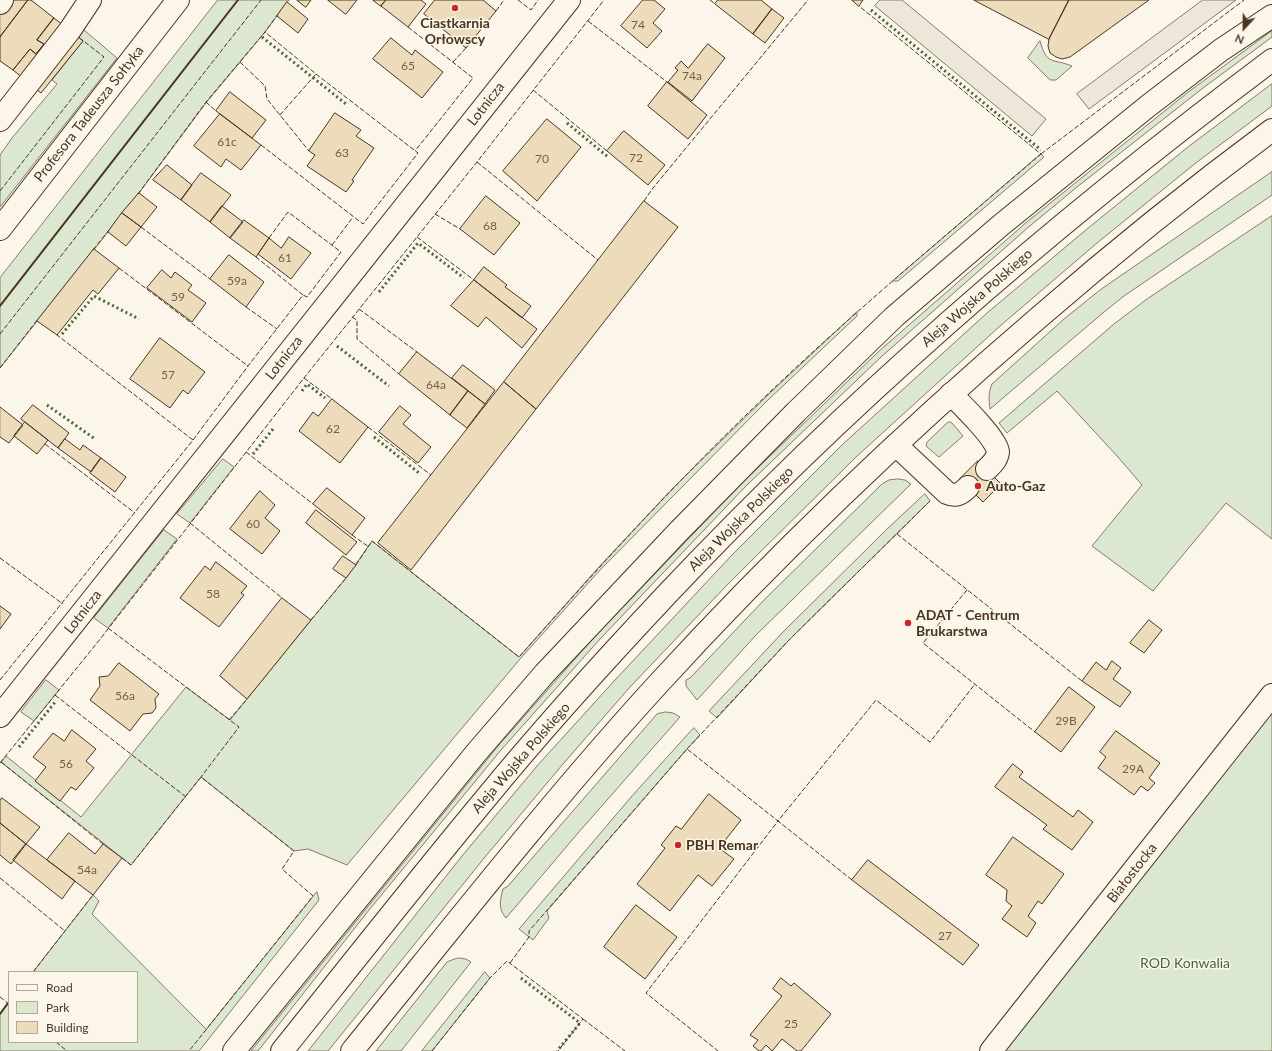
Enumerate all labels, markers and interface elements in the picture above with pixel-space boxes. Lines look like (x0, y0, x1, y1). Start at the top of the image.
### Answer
marker: Ciastkarnia Orłowscy (450, 3, 460, 13)
north arrow (1224, 8, 1264, 48)
place label: Ciastkarnia Orłowscy (420, 15, 490, 48)
house number: 74 (631, 18, 645, 32)
text: N (1233, 32, 1246, 47)
street label: Profesora Tadeusza Sołtyka (31, 43, 147, 185)
house number: 65 (401, 59, 415, 73)
house number: 74a (682, 69, 702, 83)
street label: Lotnicza (464, 79, 508, 129)
house number: 61c (217, 135, 237, 149)
house number: 63 (335, 146, 349, 160)
house number: 72 (629, 151, 643, 165)
house number: 70 (535, 152, 549, 166)
house number: 68 (483, 219, 497, 233)
street label: Aleja Wojska Polskiego (918, 245, 1036, 351)
house number: 61 (278, 251, 292, 265)
house number: 59a (227, 274, 247, 288)
house number: 59 (171, 290, 185, 304)
street label: Lotnicza (262, 333, 306, 383)
house number: 57 (161, 368, 175, 382)
house number: 64a (426, 378, 446, 392)
house number: 62 (326, 422, 340, 436)
street label: Aleja Wojska Polskiego (685, 463, 797, 575)
place label: Auto-Gaz (986, 478, 1046, 494)
marker: Auto-Gaz (973, 481, 983, 491)
house number: 60 (246, 517, 260, 531)
street label: Lotnicza (61, 587, 105, 637)
house number: 58 (206, 587, 220, 601)
place label: ADAT - Centrum Brukarstwa (916, 607, 1020, 640)
marker: ADAT - Centrum Brukarstwa (903, 618, 913, 628)
house number: 56a (115, 689, 135, 703)
street label: Aleja Wojska Polskiego (468, 699, 574, 817)
house number: 29B (1055, 714, 1077, 728)
house number: 56 (59, 757, 73, 771)
house number: 29A (1122, 762, 1144, 776)
place label: PBH Remar (686, 837, 758, 853)
marker: PBH Remar (673, 840, 683, 850)
street label: Białostocka (1103, 840, 1161, 906)
house number: 54a (77, 863, 97, 877)
house number: 27 (938, 929, 952, 943)
park label: ROD Konwalia (1140, 955, 1230, 971)
legend (8, 971, 138, 1043)
text: Road (46, 980, 73, 995)
text: Park (46, 1000, 69, 1015)
house number: 25 (784, 1017, 798, 1031)
text: Building (46, 1020, 89, 1035)

